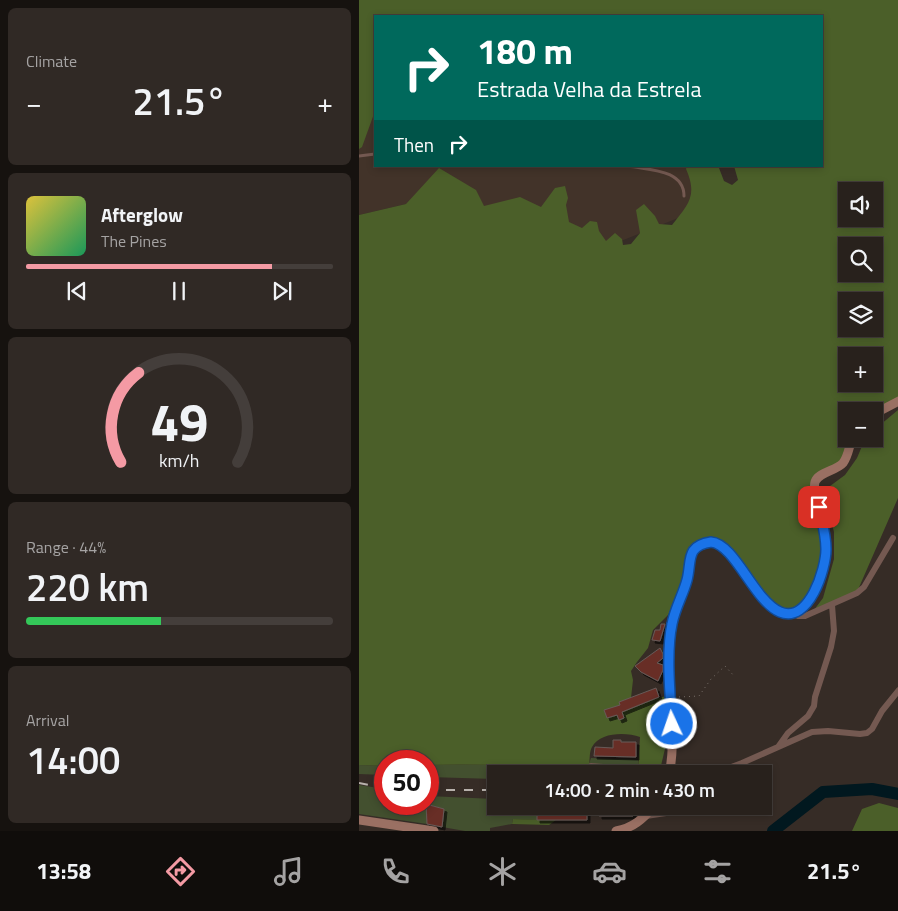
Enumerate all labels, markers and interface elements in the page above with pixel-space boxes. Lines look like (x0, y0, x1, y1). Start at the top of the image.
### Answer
text: 180 m (477, 24, 573, 78)
icon: right (394, 35, 459, 100)
text: Climate (26, 49, 77, 73)
text: 21.5° (132, 72, 227, 130)
text: Estrada Velha da Estrela (477, 72, 701, 106)
text: − (26, 81, 42, 124)
text: + (317, 81, 333, 124)
text: Then (394, 130, 434, 159)
icon: right (444, 130, 472, 158)
map controls (838, 182, 883, 447)
button: sound (838, 182, 883, 227)
text: Afterglow (101, 200, 183, 229)
text: The Pines (101, 229, 167, 253)
button: search (838, 237, 883, 282)
icon: previous (63, 277, 91, 305)
icon: pause (165, 277, 193, 305)
icon: next (268, 277, 296, 305)
button: layers (838, 292, 883, 337)
button: + (838, 347, 883, 392)
text: 49 (150, 382, 209, 461)
button: − (838, 402, 883, 447)
text: km/h (159, 447, 200, 474)
pin (798, 486, 840, 528)
icon: arrive (805, 493, 833, 521)
text: Range · 44% (26, 535, 106, 559)
text: 220 km (26, 558, 149, 616)
position arrow (645, 697, 697, 749)
text: Arrival (26, 708, 69, 732)
text: 14:00 (26, 731, 120, 789)
speed limit sign: 50 (374, 750, 439, 815)
text: 14:00 · 2 min · 430 m (544, 775, 715, 804)
text: 13:58 (36, 854, 91, 888)
icon: directions (163, 854, 198, 889)
icon: music (271, 854, 306, 889)
icon: phone (378, 854, 413, 889)
icon: climate (485, 854, 520, 889)
icon: car (592, 854, 627, 889)
icon: filters (700, 854, 735, 889)
text: 21.5° (807, 854, 862, 888)

